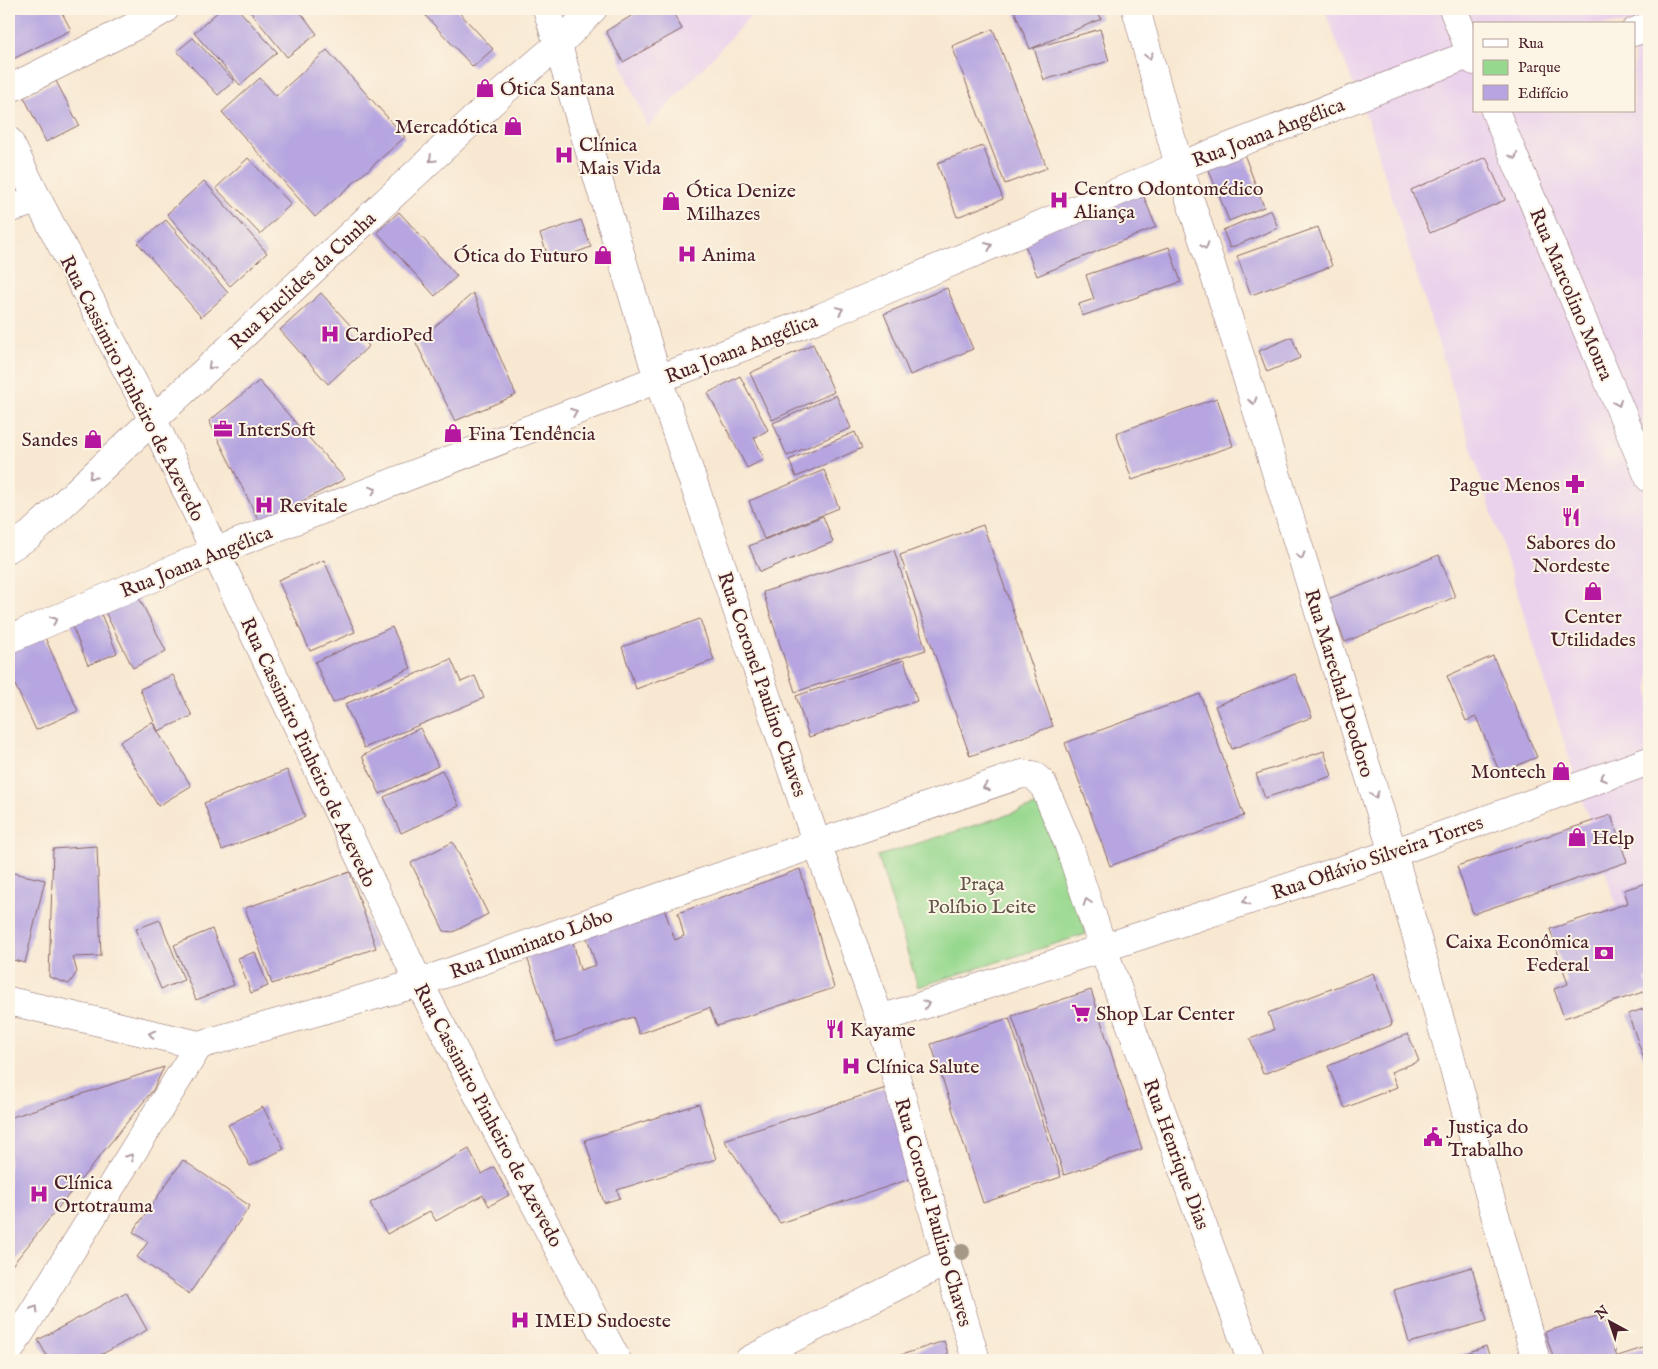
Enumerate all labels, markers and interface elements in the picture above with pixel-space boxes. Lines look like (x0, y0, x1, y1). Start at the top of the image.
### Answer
legend (1473, 22, 1636, 112)
text: Rua (1518, 34, 1544, 53)
one-way arrow (1143, 51, 1154, 60)
text: Parque (1518, 58, 1561, 77)
shop icon: Ótica Santana (474, 77, 496, 99)
place label: Ótica Santana (500, 77, 615, 102)
text: Edifício (1518, 84, 1568, 103)
street label: Rua Joana Angélica (1189, 93, 1349, 174)
place label: Mercadótica (395, 115, 498, 140)
shop icon: Mercadótica (502, 115, 524, 137)
place label: Clínica Mais Vida (579, 133, 661, 181)
hospital icon: Clínica Mais Vida (553, 144, 575, 166)
one-way arrow (1508, 151, 1518, 160)
one-way arrow (429, 153, 438, 162)
place label: Centro Odontomédico Aliança (1073, 177, 1264, 225)
place label: Ótica Denize Milhazes (686, 179, 796, 227)
hospital icon: Centro Odontomédico Aliança (1048, 189, 1070, 211)
shop icon: Ótica Denize Milhazes (660, 190, 682, 212)
street label: Rua Marcolino Moura (1523, 205, 1618, 385)
street label: Rua Euclides da Cunha (224, 206, 382, 356)
one-way arrow (1199, 241, 1209, 249)
one-way arrow (984, 242, 993, 253)
hospital icon: Anima (676, 243, 698, 265)
place label: Anima (701, 243, 756, 268)
place label: Ótica do Futuro (454, 244, 588, 269)
shop icon: Ótica do Futuro (592, 244, 614, 266)
street label: Rua Cassimiro Pinheiro de Azevedo (54, 252, 210, 526)
one-way arrow (835, 305, 844, 316)
street label: Rua Joana Angélica (662, 309, 822, 390)
hospital icon: CardioPed (319, 323, 341, 345)
place label: CardioPed (345, 323, 433, 348)
one-way arrow (208, 360, 217, 369)
one-way arrow (1248, 396, 1258, 404)
one-way arrow (1611, 398, 1622, 407)
one-way arrow (569, 408, 577, 418)
office icon: InterSoft (212, 418, 234, 440)
place label: InterSoft (238, 418, 316, 443)
shop icon: Fina Tendência (442, 422, 464, 444)
place label: Fina Tendência (468, 422, 596, 447)
place label: Sandes (22, 428, 78, 453)
shop icon: Sandes (82, 428, 104, 450)
one-way arrow (89, 471, 98, 480)
place label: Pague Menos (1449, 473, 1560, 498)
pharmacy icon: Pague Menos (1564, 473, 1586, 495)
one-way arrow (368, 486, 377, 496)
hospital icon: Revitale (253, 494, 275, 516)
place label: Revitale (279, 494, 348, 519)
restaurant icon: Sabores do Nordeste (1560, 506, 1582, 528)
street label: Rua Joana Angélica (117, 520, 276, 604)
place label: Sabores do Nordeste (1526, 531, 1616, 579)
one-way arrow (1296, 551, 1306, 560)
street label: Rua Coronel Paulino Chaves (711, 569, 812, 800)
shop icon: Center Utilidades (1582, 580, 1604, 602)
street label: Rua Marechal Deodoro (1298, 586, 1379, 781)
place label: Center Utilidades (1550, 605, 1636, 653)
street label: Rua Cassimiro Pinheiro de Azevedo (234, 614, 381, 892)
one-way arrow (49, 615, 58, 626)
place label: Montech (1471, 760, 1546, 785)
shop icon: Montech (1550, 760, 1572, 782)
one-way arrow (1600, 772, 1608, 782)
one-way arrow (982, 781, 991, 791)
one-way arrow (1369, 790, 1379, 799)
street label: Rua Oflávio Silveira Torres (1268, 810, 1487, 906)
shop icon: Help (1566, 826, 1588, 848)
place label: Help (1592, 826, 1635, 851)
park label: Praça Políbio Leite (928, 872, 1036, 920)
one-way arrow (1243, 895, 1251, 905)
one-way arrow (1083, 898, 1093, 907)
street label: Rua Iluminato Lôbo (447, 903, 617, 985)
place label: Caixa Econômica Federal (1445, 930, 1590, 978)
bank icon: Caixa Econômica Federal (1593, 942, 1615, 964)
street label: Rua Cassimiro Pinheiro de Azevedo (407, 980, 568, 1252)
one-way arrow (921, 1000, 930, 1010)
supermarket icon: Shop Lar Center (1070, 1002, 1092, 1024)
place label: Shop Lar Center (1096, 1002, 1235, 1027)
restaurant icon: Kayame (824, 1018, 846, 1040)
place label: Kayame (850, 1018, 916, 1043)
one-way arrow (147, 1029, 156, 1040)
hospital icon: Clínica Salute (840, 1055, 862, 1077)
place label: Clínica Salute (866, 1055, 979, 1080)
street label: Rua Henrique Dias (1137, 1076, 1214, 1233)
street label: Rua Coronel Paulino Chaves (888, 1095, 977, 1330)
place label: Justiça do Trabalho (1446, 1115, 1528, 1163)
public building icon: Justiça do Trabalho (1422, 1126, 1444, 1148)
one-way arrow (124, 1153, 133, 1162)
place label: Clínica Ortotrauma (54, 1171, 153, 1219)
hospital icon: Clínica Ortotrauma (28, 1183, 50, 1205)
north arrow (1586, 1296, 1636, 1346)
text: N (1591, 1302, 1613, 1324)
one-way arrow (28, 1306, 38, 1315)
hospital icon: IMED Sudoeste (509, 1309, 531, 1331)
place label: IMED Sudoeste (535, 1309, 671, 1334)

